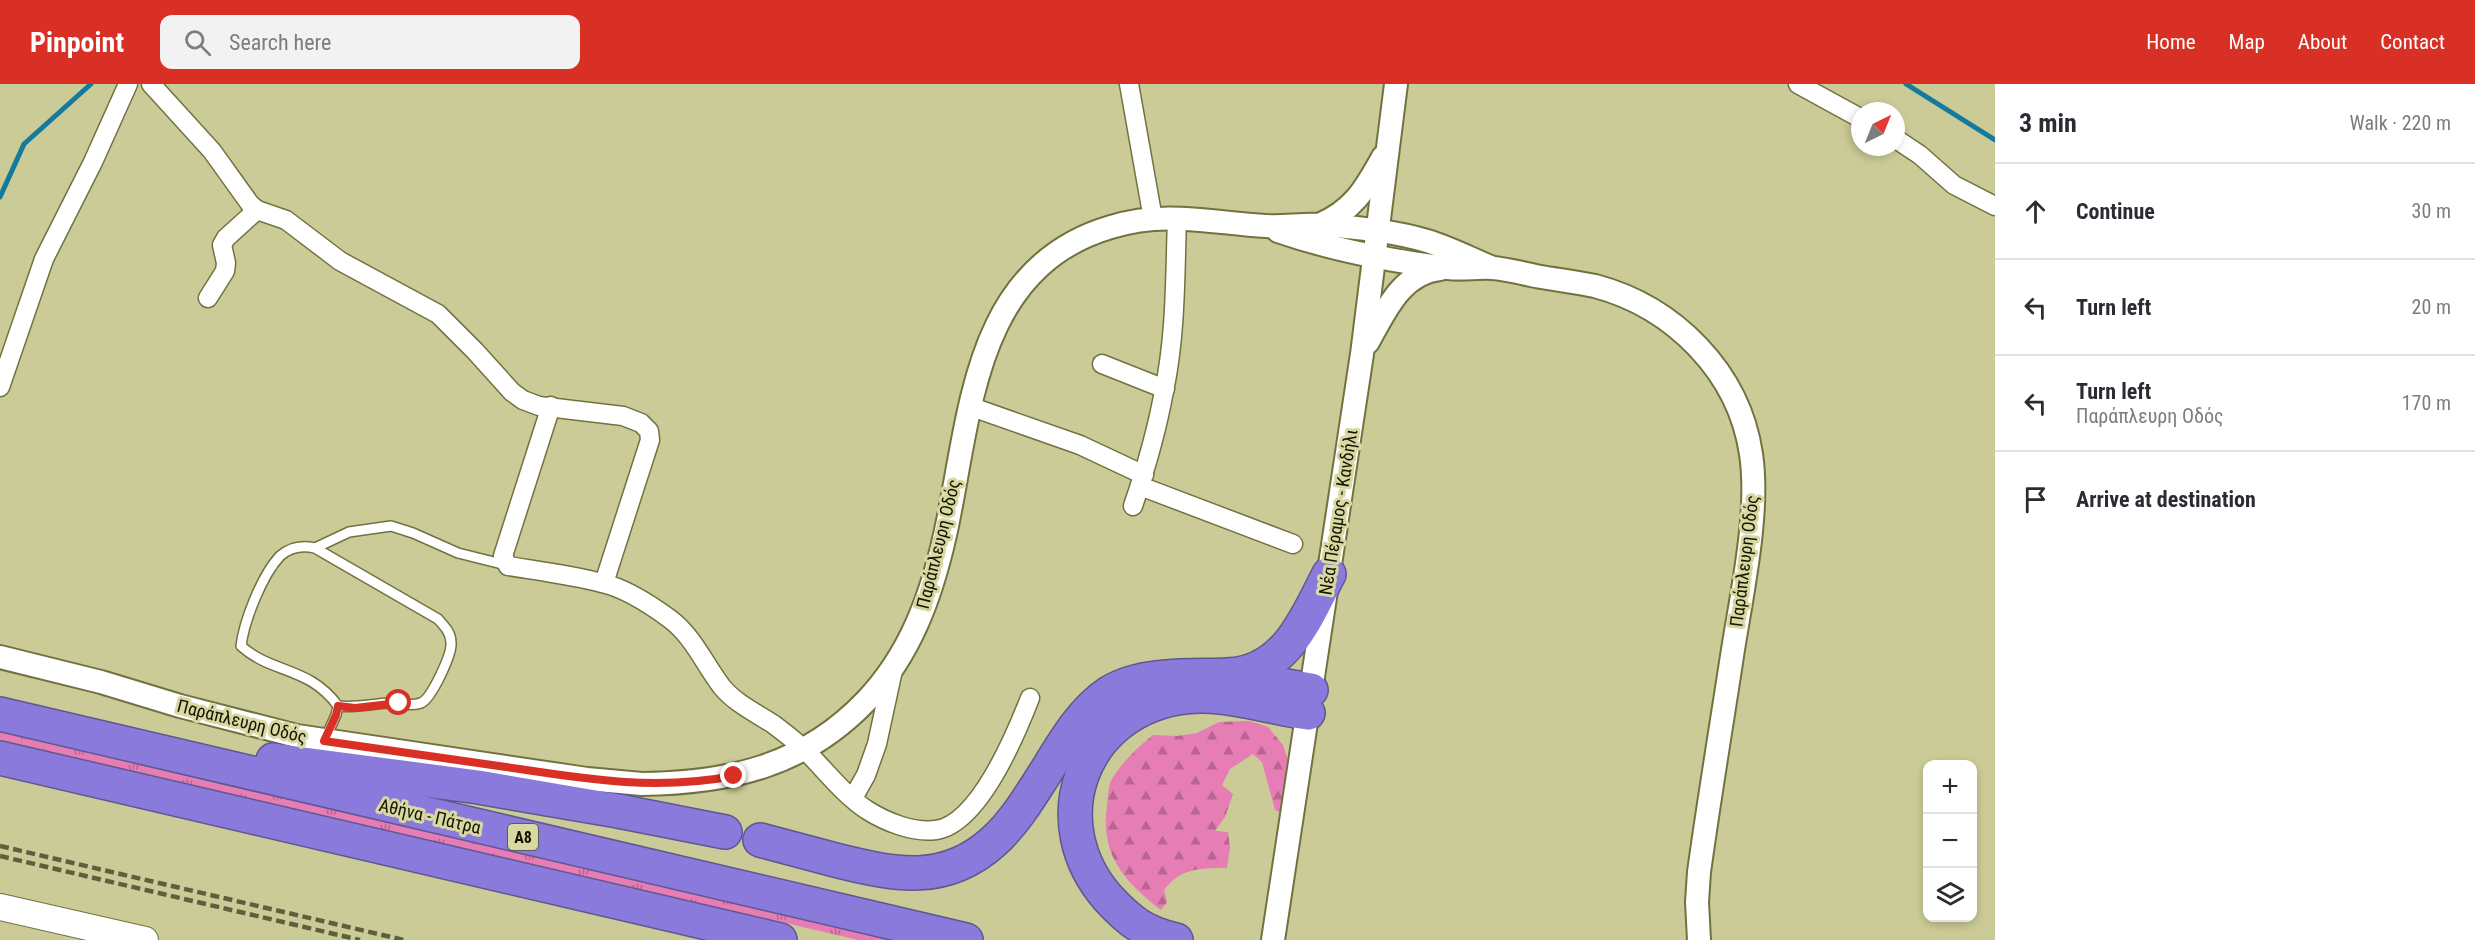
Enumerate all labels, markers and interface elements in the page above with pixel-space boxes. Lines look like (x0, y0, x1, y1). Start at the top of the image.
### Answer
search box (160, 15, 580, 69)
text: Pinpoint (30, 26, 124, 59)
icon: search (181, 26, 214, 59)
text: Search here (229, 30, 331, 55)
text: Home (2146, 30, 2196, 54)
text: Map (2229, 30, 2265, 54)
text: About (2298, 30, 2347, 54)
text: Contact (2380, 30, 2445, 54)
north arrow (1851, 102, 1905, 156)
text: 3 min (2019, 108, 2077, 138)
text: Walk · 220 m (2350, 111, 2451, 135)
icon: ahead (2019, 195, 2052, 228)
text: Continue (2076, 199, 2155, 224)
text: 30 m (2412, 199, 2451, 223)
icon: left (2019, 291, 2052, 324)
text: Turn left (2076, 295, 2151, 320)
text: 20 m (2412, 295, 2451, 319)
text: Turn left (2076, 379, 2151, 404)
icon: left (2019, 387, 2052, 420)
text: 170 m (2402, 391, 2451, 415)
text: Παράπλευρη Οδός (2076, 404, 2223, 428)
street label: Νέα Πέραμος - Κανδήλι (1315, 428, 1361, 596)
street label: Παράπλευρη Οδός (912, 477, 964, 611)
icon: arrive (2019, 483, 2052, 516)
text: Arrive at destination (2076, 487, 2256, 512)
street label: Παράπλευρη Οδός (1725, 494, 1763, 628)
route start (385, 689, 411, 715)
street label: Παράπλευρη Οδός (175, 695, 309, 747)
map controls (1923, 760, 1977, 922)
button: + (1923, 760, 1977, 814)
route end (720, 762, 746, 788)
street label: Αθήνα - Πάτρα (377, 794, 483, 838)
button: − (1923, 814, 1977, 868)
road number: Α8 (508, 824, 538, 850)
button: layers (1923, 868, 1977, 922)

